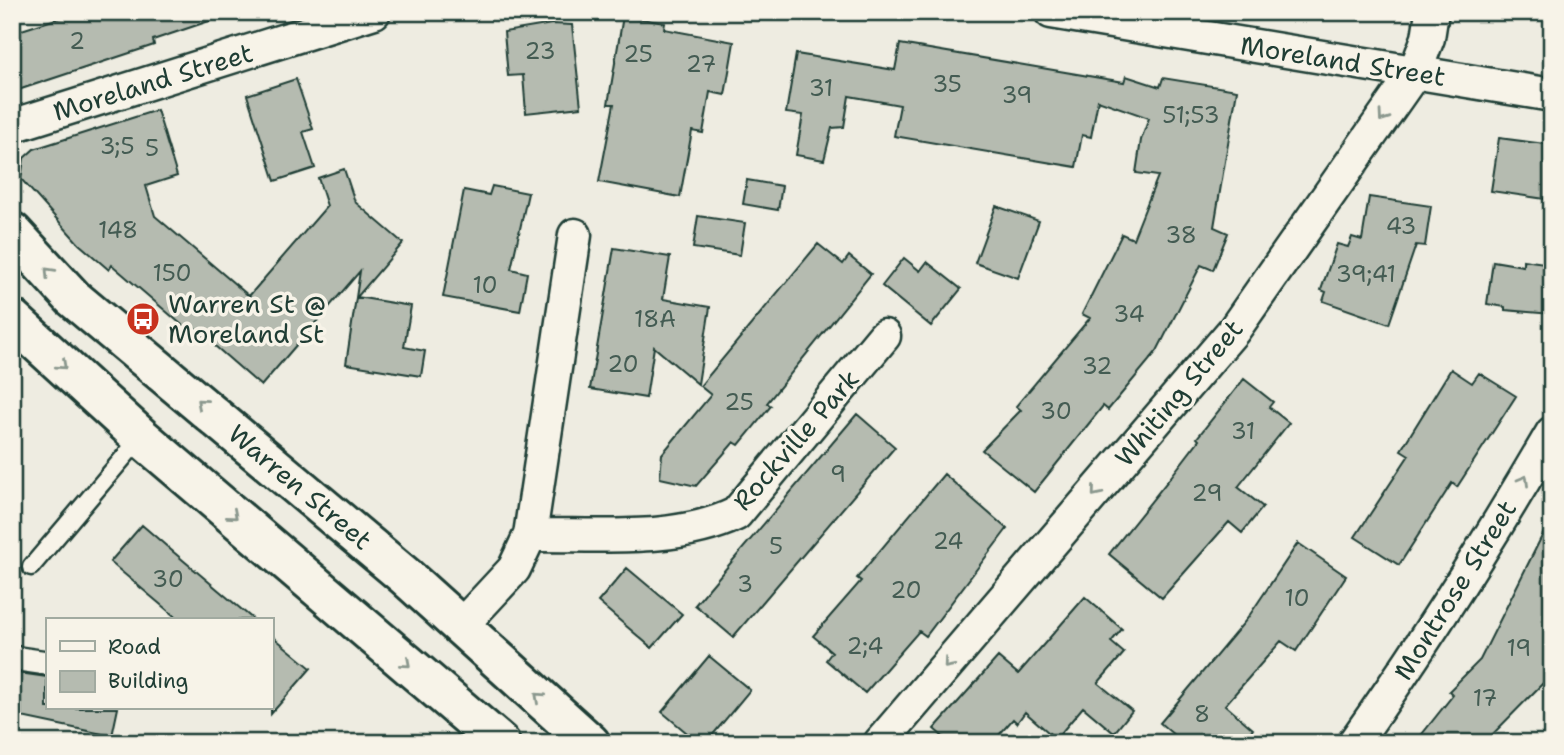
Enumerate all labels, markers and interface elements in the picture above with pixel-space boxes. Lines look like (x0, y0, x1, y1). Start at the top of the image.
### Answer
house number: 2 (69, 26, 85, 56)
street label: Moreland Street (1238, 27, 1448, 94)
street label: Moreland Street (49, 35, 257, 129)
house number: 23 (524, 36, 556, 66)
house number: 25 (623, 39, 653, 69)
house number: 27 (686, 49, 716, 79)
house number: 35 (932, 69, 962, 99)
house number: 31 (809, 73, 833, 103)
house number: 39 (1002, 80, 1032, 110)
house number: 51;53 (1162, 100, 1220, 130)
one-way arrow (1379, 109, 1391, 122)
house number: 3;5 (99, 131, 135, 161)
house number: 5 (145, 133, 159, 163)
house number: 43 (1386, 211, 1416, 241)
house number: 148 (98, 215, 138, 245)
house number: 38 (1165, 220, 1197, 250)
house number: 150 (152, 258, 192, 288)
house number: 39;41 (1336, 259, 1396, 289)
one-way arrow (44, 267, 57, 280)
house number: 10 (472, 270, 498, 300)
place label: Warren St @ Moreland St (168, 286, 326, 351)
house number: 34 (1113, 299, 1145, 329)
bus stop icon: Warren St @ Moreland St (124, 300, 162, 338)
house number: 18A (634, 304, 676, 334)
street label: Whiting Street (1107, 312, 1251, 474)
house number: 20 (607, 349, 639, 379)
house number: 32 (1082, 351, 1112, 381)
one-way arrow (54, 357, 67, 369)
street label: Rockville Park (725, 362, 867, 518)
house number: 25 (724, 387, 754, 417)
house number: 30 (1040, 396, 1072, 426)
one-way arrow (197, 399, 210, 411)
street label: Warren Street (221, 416, 380, 557)
house number: 31 (1231, 416, 1255, 446)
house number: 9 (830, 459, 846, 489)
one-way arrow (1516, 475, 1529, 488)
house number: 29 (1192, 478, 1222, 508)
one-way arrow (1092, 483, 1104, 496)
street label: Montrose Street (1385, 493, 1524, 686)
one-way arrow (225, 507, 238, 519)
house number: 24 (933, 526, 963, 556)
house number: 5 (769, 531, 783, 561)
house number: 30 (152, 564, 184, 594)
house number: 3 (737, 569, 753, 599)
house number: 20 (890, 575, 922, 605)
house number: 10 (1284, 583, 1310, 613)
legend (46, 618, 273, 710)
house number: 2;4 (847, 631, 883, 661)
text: Road (108, 633, 161, 661)
house number: 19 (1507, 633, 1531, 663)
one-way arrow (398, 655, 411, 667)
one-way arrow (944, 656, 956, 669)
text: Building (108, 667, 188, 695)
house number: 17 (1473, 683, 1497, 713)
one-way arrow (534, 693, 547, 705)
house number: 8 (1194, 699, 1210, 729)

